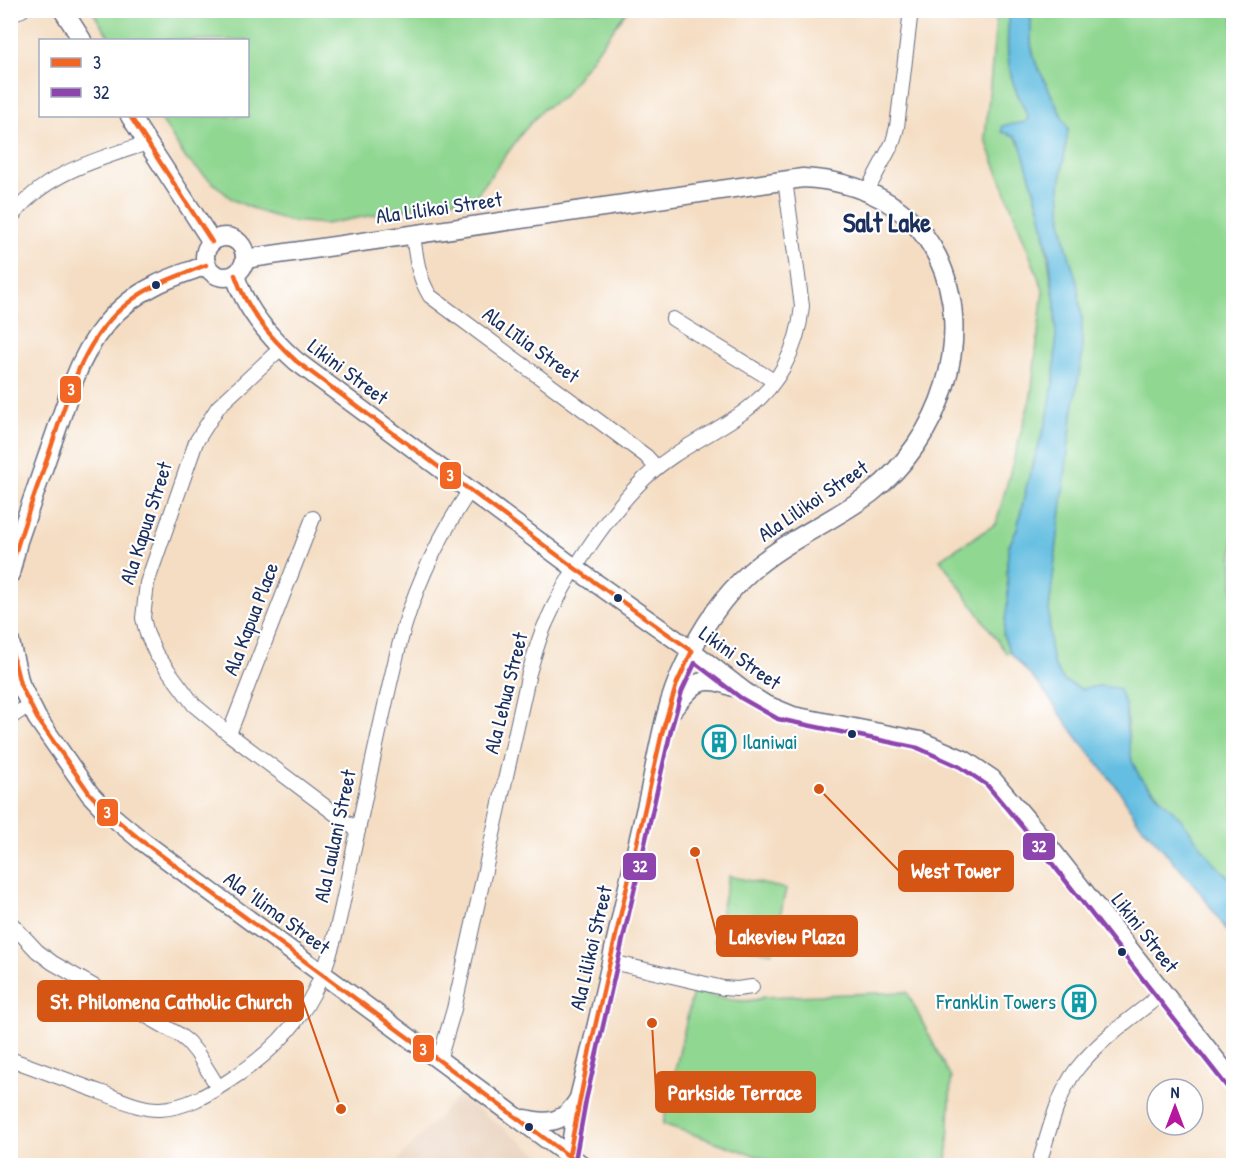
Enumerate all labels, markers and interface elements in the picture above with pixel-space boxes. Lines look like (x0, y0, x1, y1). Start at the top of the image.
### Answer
legend (39, 39, 249, 117)
text: 3 (93, 50, 101, 75)
text: 32 (93, 80, 110, 105)
street label: Ala Lilikoi Street (374, 184, 505, 231)
district label: Salt Lake (843, 204, 931, 240)
unlabelled marker (150, 279, 162, 291)
street label: Ala Līlia Street (477, 299, 586, 390)
street label: Likini Street (302, 332, 395, 412)
line badge: 3 (59, 375, 82, 404)
text: 3 (67, 378, 75, 400)
street label: Ala Lilikoi Street (752, 453, 874, 548)
street label: Ala Kapua Street (112, 457, 179, 588)
line badge: 3 (439, 461, 462, 490)
text: 3 (446, 464, 454, 486)
street label: Ala Kapua Place (216, 558, 285, 680)
unlabelled marker (612, 592, 624, 604)
street label: Likini Street (694, 619, 788, 697)
street label: Ala Lehua Street (476, 628, 535, 757)
building icon: Ilaniwai (701, 724, 737, 760)
place label: Ilaniwai (742, 727, 798, 756)
unlabelled marker (846, 728, 858, 740)
street label: Ala Laulani Street (306, 766, 363, 905)
line badge: 3 (96, 798, 119, 827)
text: 3 (103, 801, 111, 823)
line badge: 32 (1022, 832, 1056, 861)
text: 32 (1032, 835, 1047, 857)
callout: West Tower (899, 851, 1013, 891)
line badge: 32 (622, 852, 657, 881)
text: 32 (633, 855, 648, 877)
text: West Tower (911, 855, 1002, 885)
street label: Ala ʻIlima Street (218, 864, 337, 962)
street label: Ala Lilikoi Street (562, 882, 619, 1013)
street label: Likini Street (1105, 887, 1186, 979)
callout: Lakeview Plaza (717, 916, 857, 956)
text: Lakeview Plaza (729, 921, 845, 951)
unlabelled marker (1116, 946, 1128, 958)
callout: St. Philomena Catholic Church (38, 981, 303, 1021)
building icon: Franklin Towers (1061, 984, 1097, 1020)
text: St. Philomena Catholic Church (50, 986, 292, 1016)
place label: Franklin Towers (935, 987, 1056, 1016)
line badge: 3 (412, 1034, 435, 1063)
text: 3 (419, 1038, 427, 1060)
callout: Parkside Terrace (656, 1072, 815, 1112)
text: Parkside Terrace (668, 1077, 802, 1107)
north arrow (1145, 1077, 1205, 1137)
text: N (1171, 1081, 1180, 1103)
unlabelled marker (523, 1121, 535, 1133)

